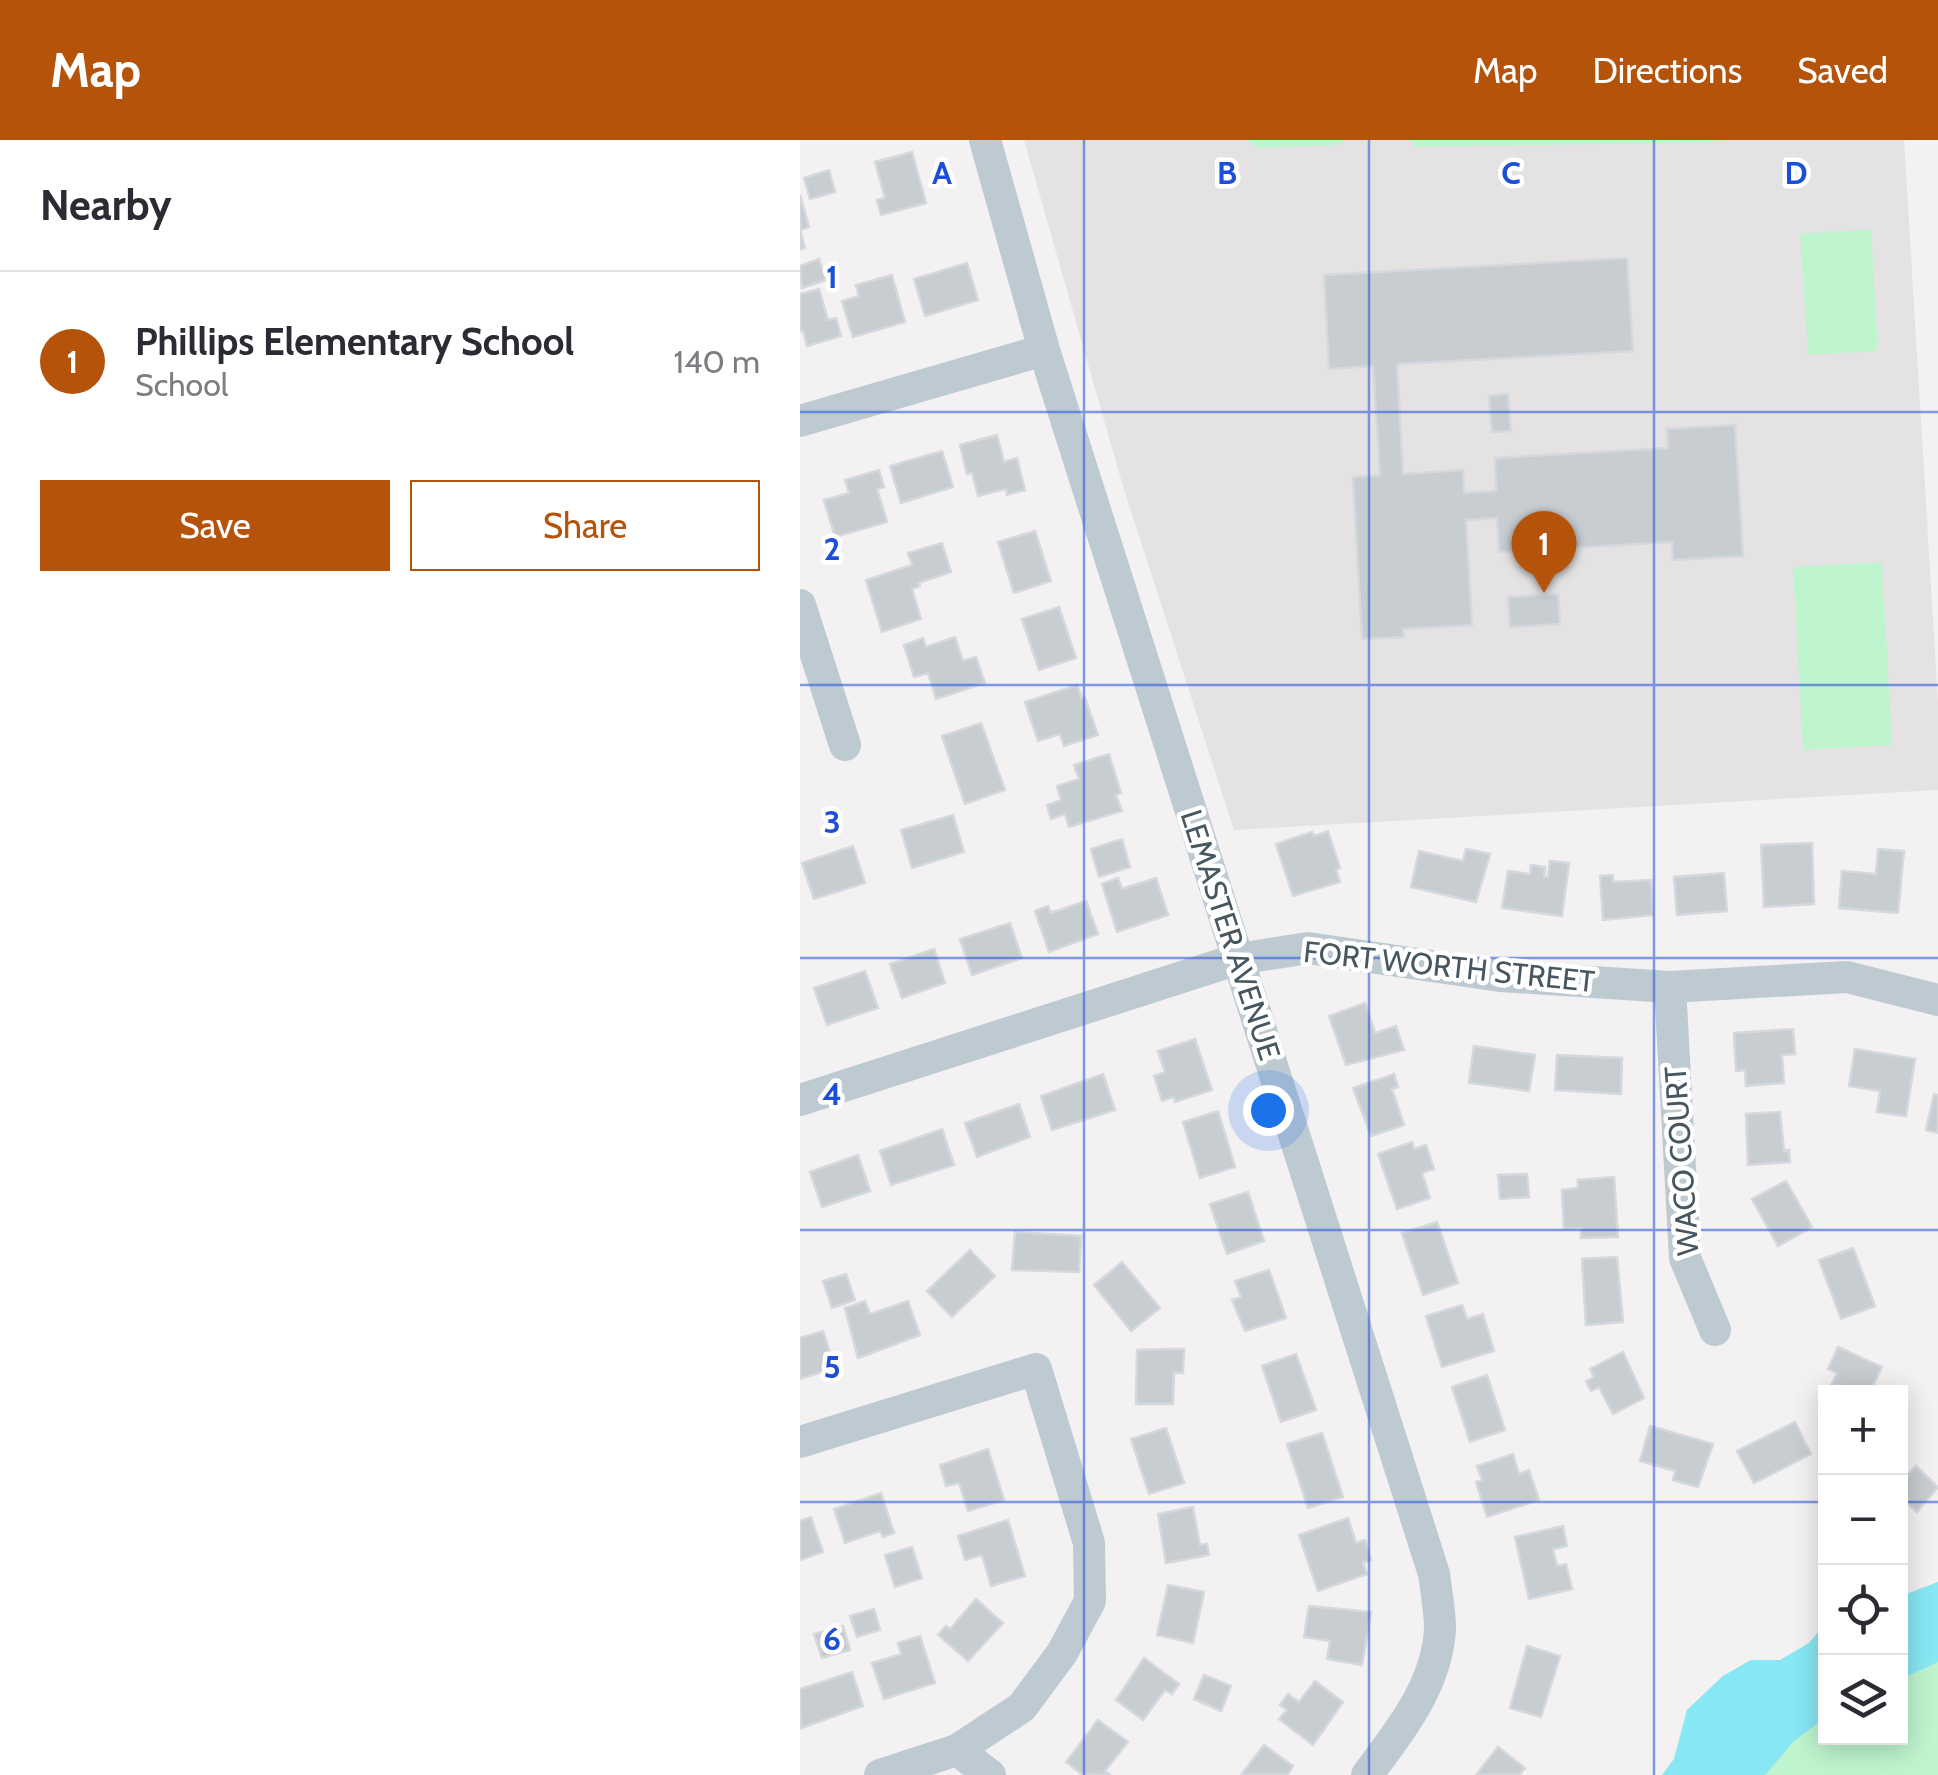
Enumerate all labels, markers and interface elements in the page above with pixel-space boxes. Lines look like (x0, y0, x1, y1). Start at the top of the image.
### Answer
text: Map (50, 41, 141, 99)
text: Map (1473, 49, 1538, 92)
text: Directions (1593, 49, 1742, 92)
text: Saved (1797, 49, 1888, 92)
text: A (932, 153, 952, 192)
text: B (1217, 153, 1237, 192)
text: C (1501, 153, 1521, 192)
text: D (1784, 153, 1808, 192)
text: Nearby (40, 179, 172, 231)
text: 1 (826, 257, 838, 296)
text: Phillips Elementary School (135, 318, 574, 365)
text: 1 (67, 342, 78, 381)
text: 140 m (673, 342, 760, 381)
text: School (135, 365, 228, 404)
button: Save (40, 480, 390, 571)
button: Share (410, 480, 760, 571)
pin: 1 (1512, 510, 1576, 593)
text: 2 (824, 529, 840, 568)
text: 3 (823, 802, 841, 841)
street label: LEMASTER AVENUE (1173, 805, 1288, 1065)
street label: FORT WORTH STREET (1302, 933, 1597, 1000)
street label: WACO COURT (1656, 1065, 1707, 1257)
text: 4 (822, 1074, 842, 1113)
your location (1243, 1085, 1294, 1136)
text: 5 (823, 1347, 841, 1386)
map controls (1818, 1385, 1908, 1745)
button: + (1818, 1385, 1908, 1475)
button: − (1818, 1475, 1908, 1565)
button: locate (1818, 1565, 1908, 1655)
text: 6 (823, 1619, 841, 1658)
button: layers (1818, 1655, 1908, 1745)

